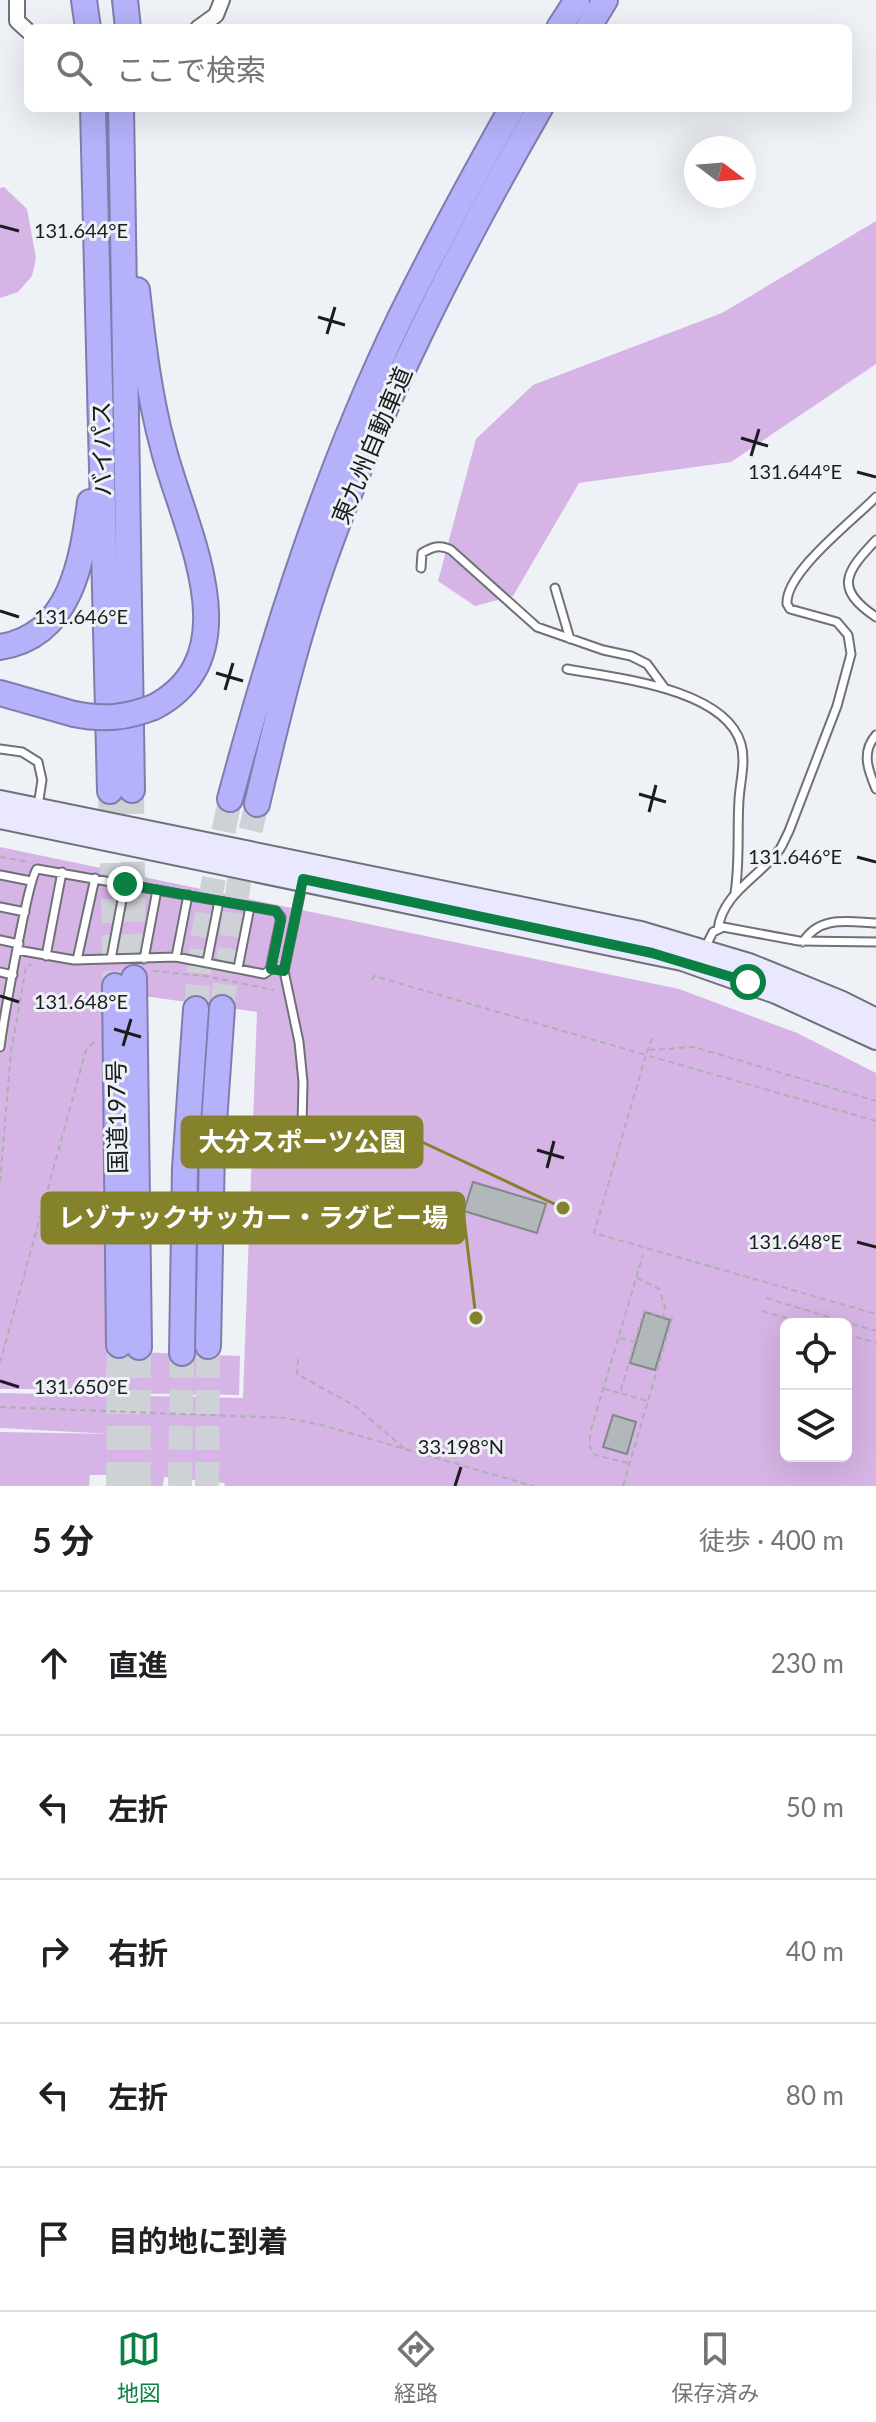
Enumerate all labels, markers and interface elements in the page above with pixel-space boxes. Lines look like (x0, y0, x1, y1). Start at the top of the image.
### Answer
search box (24, 24, 852, 112)
icon: search (52, 46, 96, 90)
text: ここで検索 (116, 51, 266, 87)
north arrow (684, 136, 756, 208)
text: 131.644°E (34, 218, 128, 242)
street label: 東九州自動車道 (325, 362, 417, 528)
street label: バイパス (86, 401, 116, 497)
text: 131.644°E (748, 459, 842, 483)
text: 131.646°E (34, 604, 128, 628)
text: 131.646°E (748, 844, 842, 868)
route end (107, 866, 143, 902)
route start (730, 964, 766, 1000)
text: 131.648°E (34, 989, 128, 1013)
street label: 国道197号 (101, 1060, 131, 1174)
callout: 大分スポーツ公園 (182, 1117, 422, 1167)
text: 大分スポーツ公園 (198, 1125, 406, 1157)
callout: レゾナックサッカー・ラグビー場 (42, 1193, 464, 1243)
text: レゾナックサッカー・ラグビー場 (58, 1201, 448, 1233)
text: 131.648°E (748, 1229, 842, 1253)
map controls (780, 1318, 852, 1462)
button: locate (780, 1318, 852, 1390)
text: 131.650°E (34, 1374, 128, 1398)
button: layers (780, 1390, 852, 1462)
text: 33.198°N (418, 1434, 504, 1458)
text: 5 分 (32, 1519, 94, 1560)
text: 徒歩 · 400 m (699, 1524, 844, 1556)
icon: ahead (32, 1641, 76, 1685)
text: 直進 (108, 1646, 168, 1682)
text: 230 m (771, 1647, 844, 1679)
icon: left (32, 1785, 76, 1829)
text: 左折 (108, 1790, 168, 1826)
text: 50 m (786, 1791, 844, 1823)
icon: right (32, 1929, 76, 1973)
text: 右折 (108, 1934, 168, 1970)
text: 40 m (786, 1935, 844, 1967)
icon: left (32, 2073, 76, 2117)
text: 左折 (108, 2078, 168, 2114)
text: 80 m (786, 2079, 844, 2111)
icon: arrive (32, 2217, 76, 2261)
text: 目的地に到着 (108, 2222, 288, 2258)
tab: 地図 (117, 2327, 161, 2407)
tab: 経路 (394, 2327, 438, 2407)
tab: 保存済み (671, 2327, 759, 2407)

